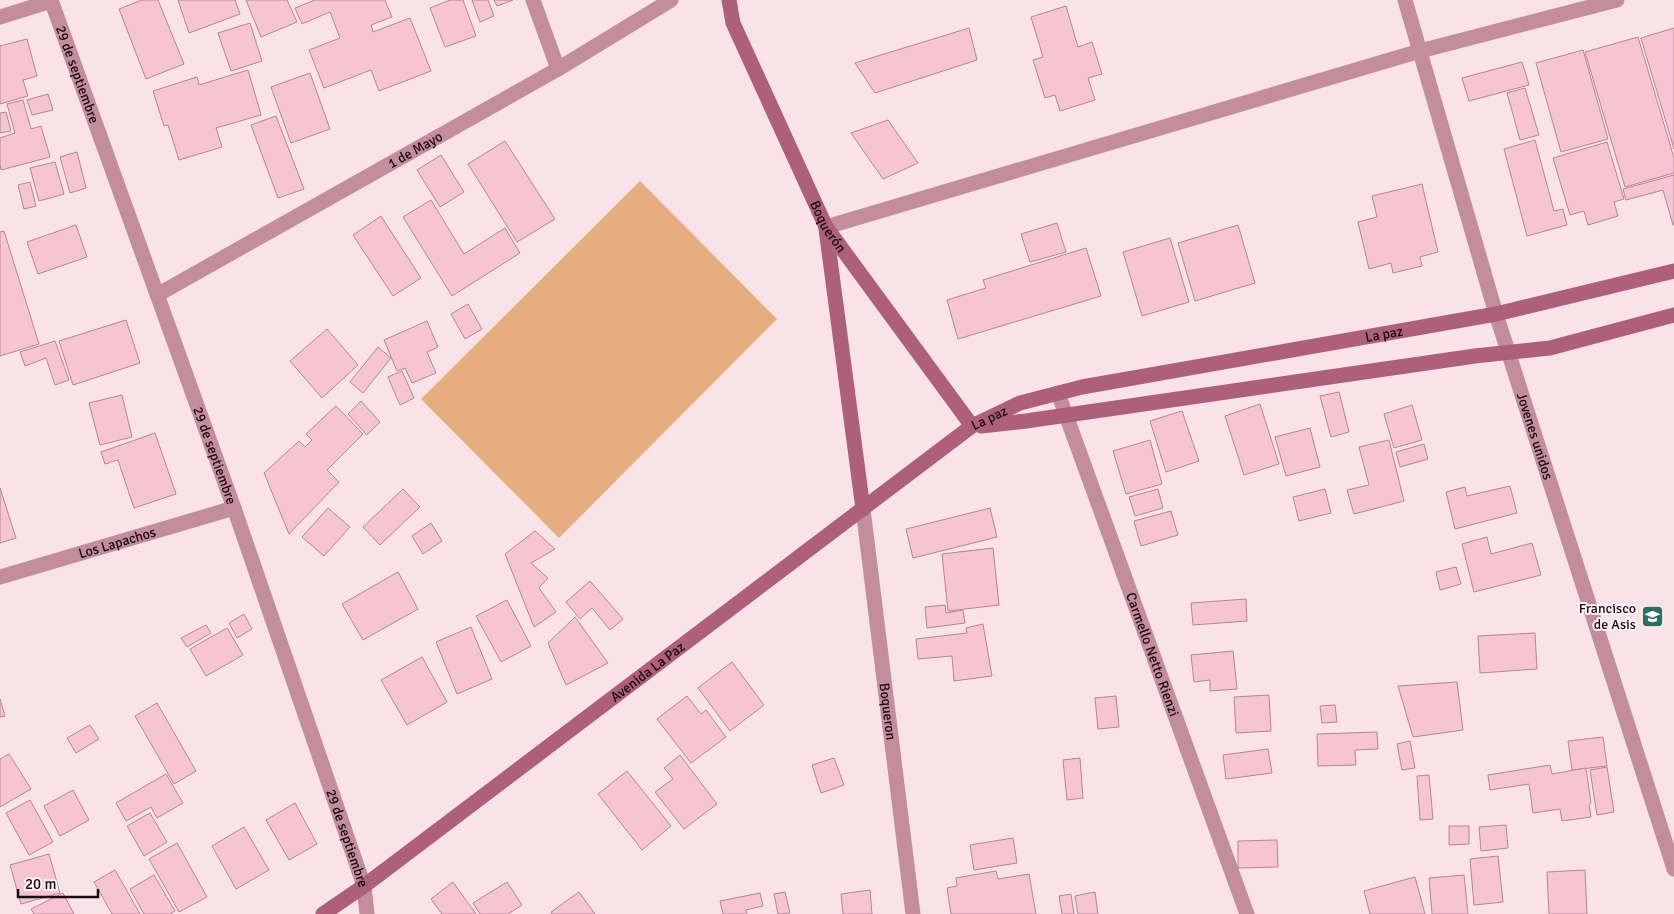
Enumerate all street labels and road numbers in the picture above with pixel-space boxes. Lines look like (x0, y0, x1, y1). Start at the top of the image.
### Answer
street label: 29 de septiembre (52, 23, 103, 125)
street label: 1 de Mayo (385, 128, 445, 172)
street label: Boquerón (807, 198, 850, 256)
street label: La paz (1364, 322, 1404, 345)
street label: Jovenes unidos (1513, 390, 1557, 482)
street label: La paz (968, 402, 1010, 434)
street label: 29 de septiembre (190, 404, 240, 507)
street label: Los Lapachos (76, 523, 158, 562)
street label: Carmello Netto Rienzi (1123, 590, 1183, 719)
street label: Avenida La Paz (607, 638, 688, 705)
street label: Boqueron (876, 682, 900, 741)
street label: 29 de septiembre (323, 787, 372, 889)

